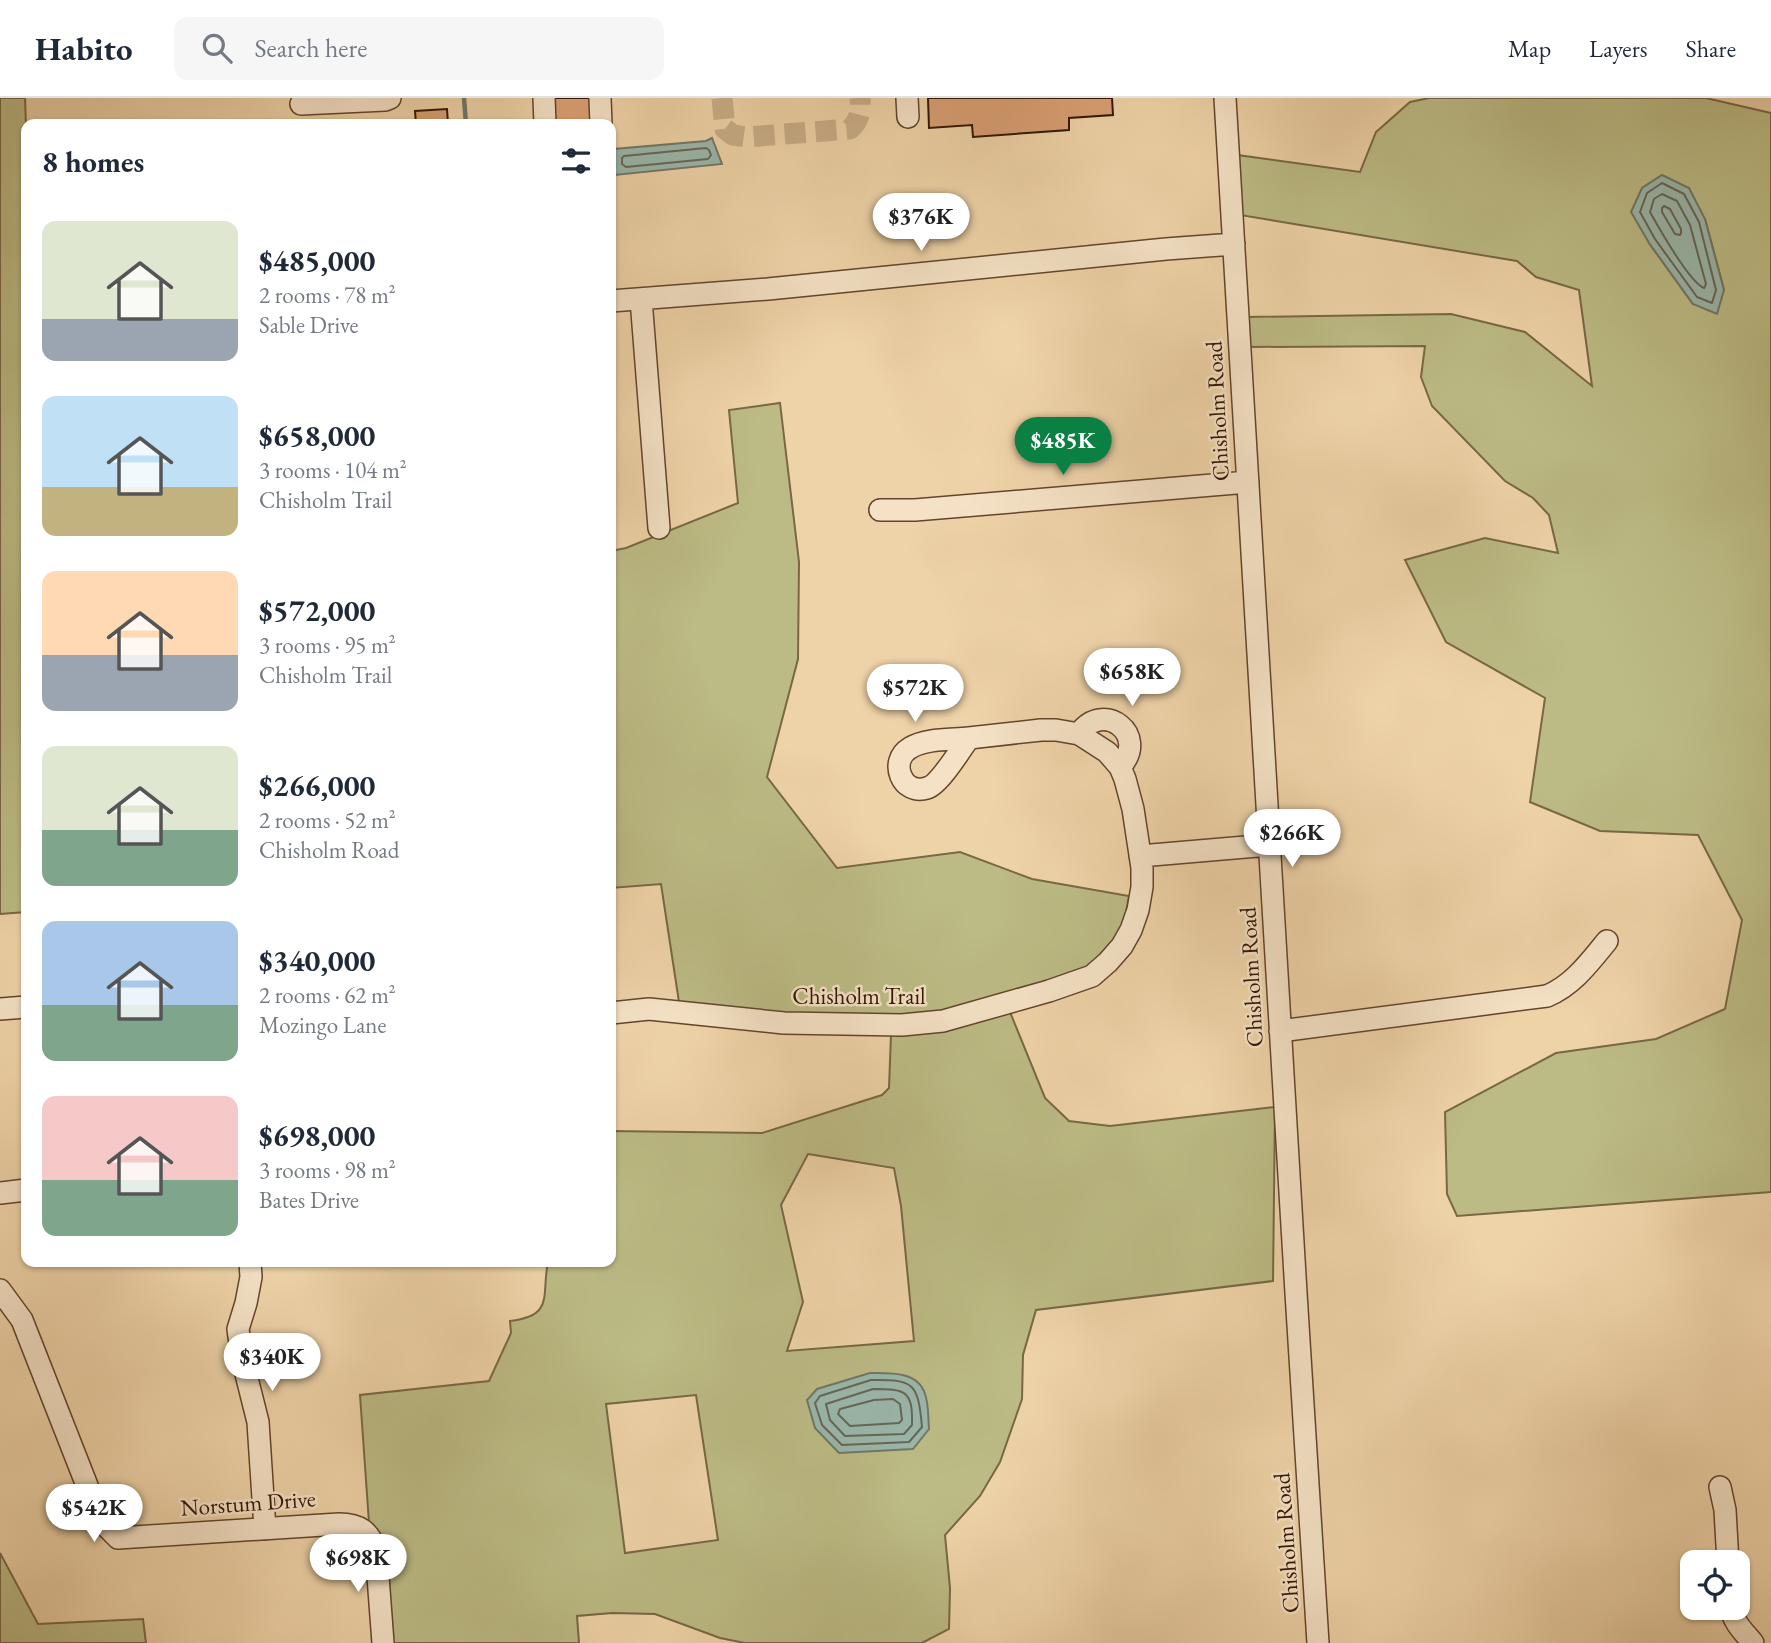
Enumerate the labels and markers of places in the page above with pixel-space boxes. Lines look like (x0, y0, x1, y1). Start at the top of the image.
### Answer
pin: $376K (872, 194, 970, 253)
pin: $485K (1014, 418, 1112, 477)
pin: $658K (1083, 648, 1181, 708)
pin: $572K (866, 664, 964, 724)
pin: $266K (1243, 810, 1341, 869)
pin: $340K (223, 1334, 321, 1393)
pin: $542K (45, 1484, 143, 1544)
pin: $698K (309, 1534, 407, 1594)

